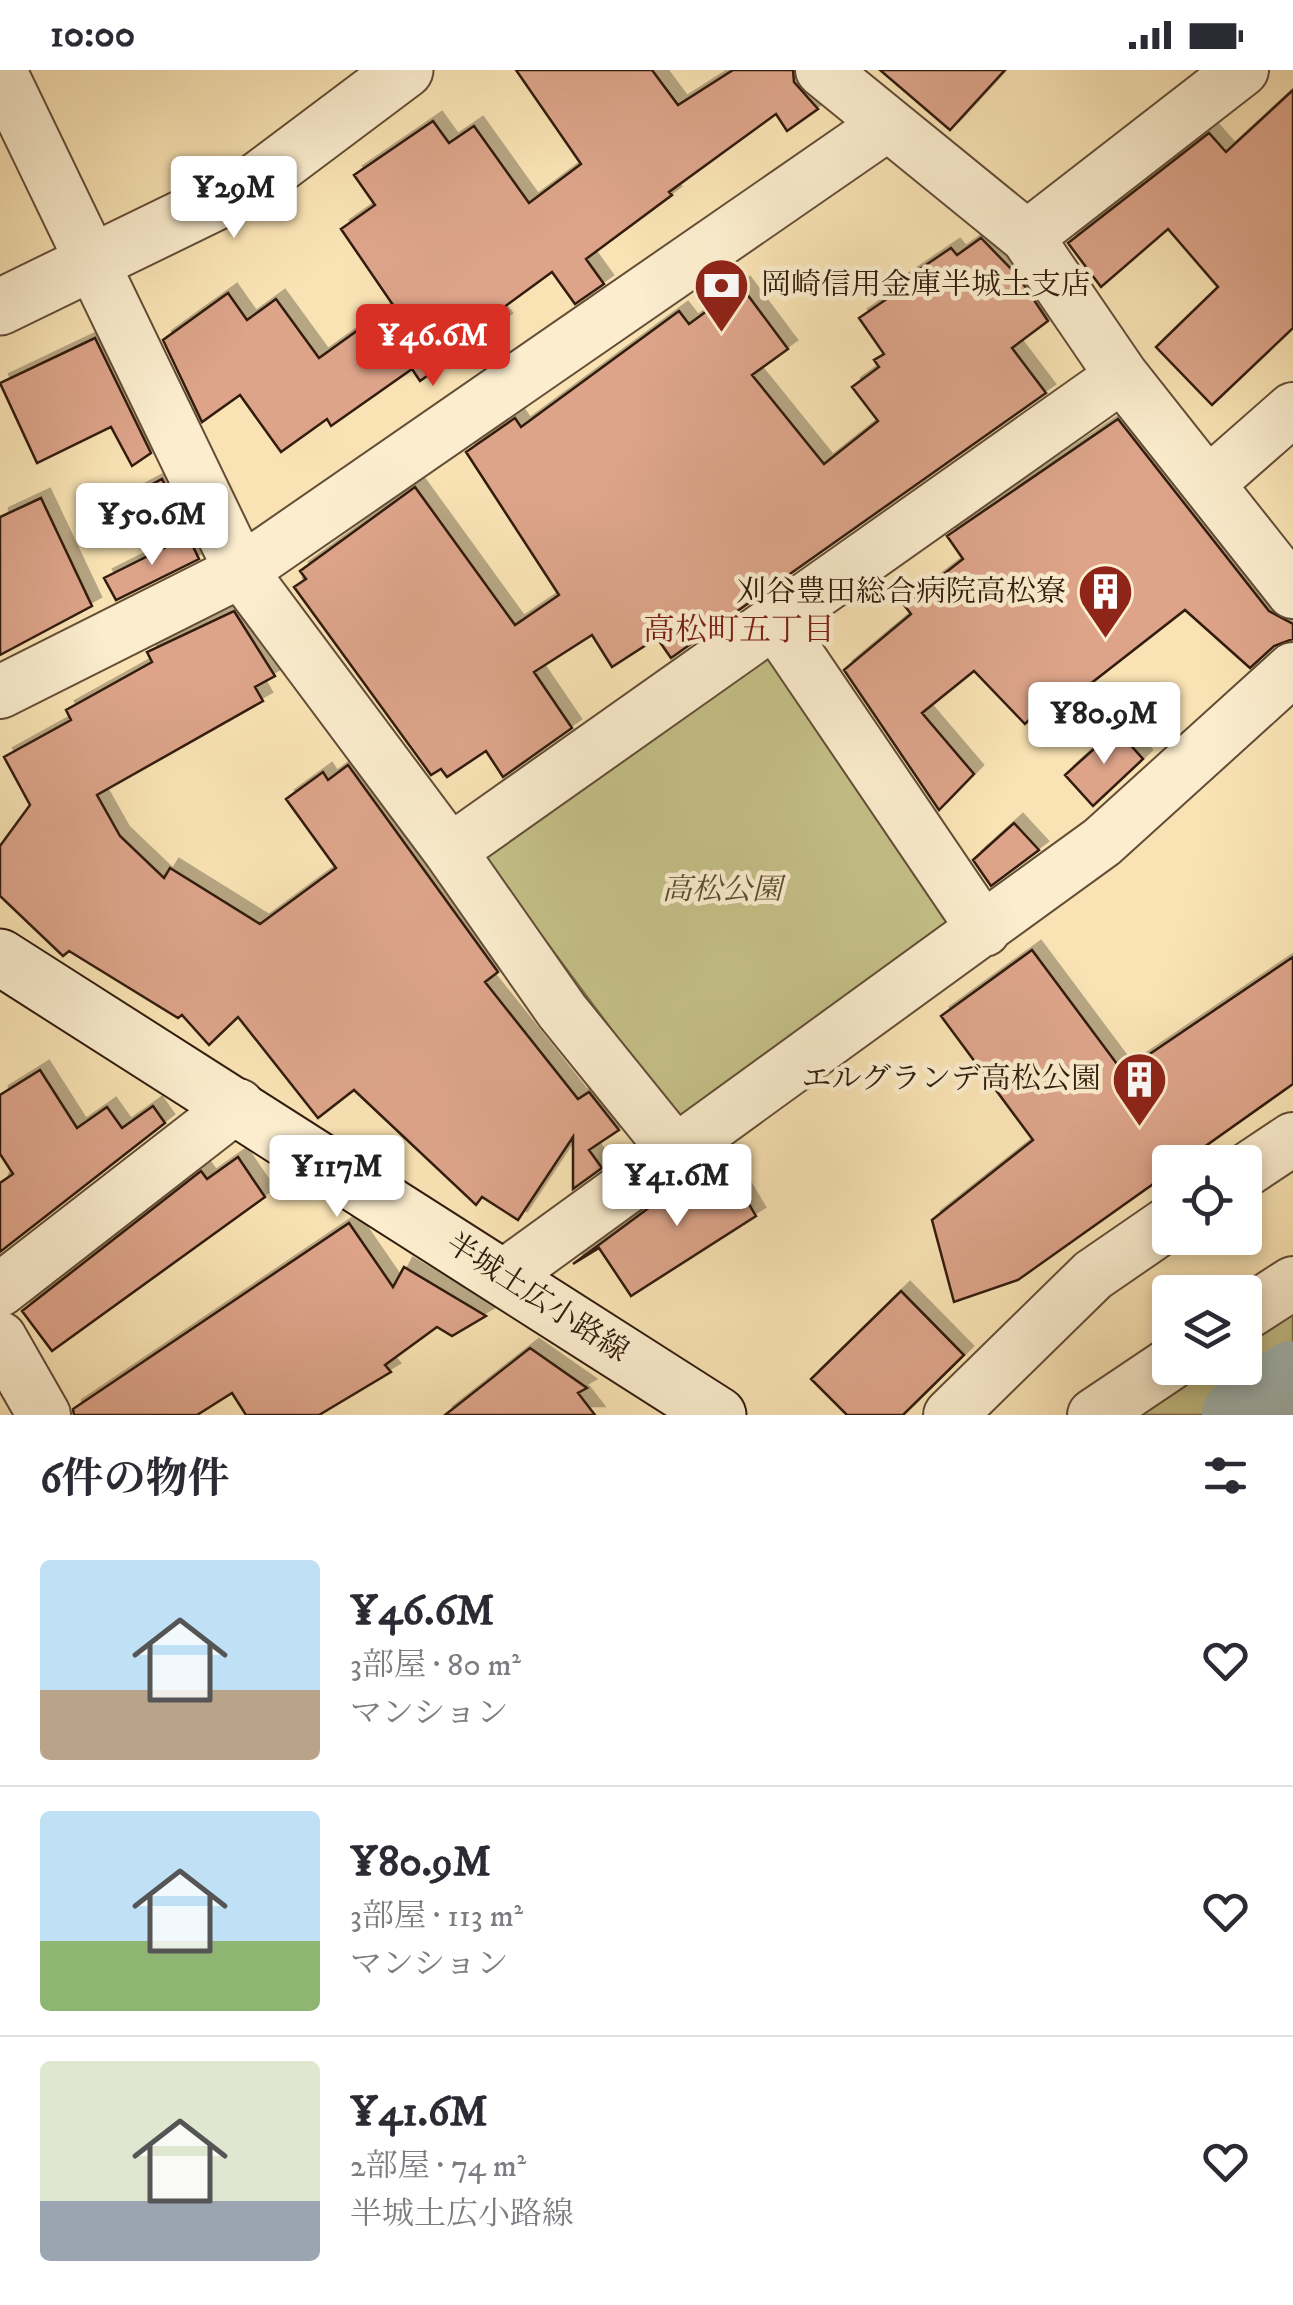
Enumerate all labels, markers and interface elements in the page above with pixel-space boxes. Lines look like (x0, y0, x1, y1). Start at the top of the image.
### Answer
text: 10:00 (50, 11, 135, 59)
pin: ¥29M (175, 156, 293, 241)
text: ¥29M (193, 168, 275, 208)
bank icon: 岡崎信用金庫半城土支店 (692, 255, 752, 334)
place label: 岡崎信用金庫半城土支店 (761, 267, 1091, 304)
pin: ¥46.6M (352, 304, 514, 389)
text: ¥46.6M (378, 316, 488, 356)
pin: ¥50.6M (71, 483, 233, 568)
text: ¥50.6M (98, 495, 206, 535)
building icon: 刈谷豊田総合病院高松寮 (1075, 562, 1135, 641)
place label: 刈谷豊田総合病院高松寮 (736, 574, 1066, 611)
district label: 高松町五丁目 (643, 611, 835, 651)
pin: ¥80.9M (1023, 682, 1185, 767)
text: ¥80.9M (1050, 694, 1158, 734)
park label: 高松公園 (662, 872, 787, 909)
building icon: エルグランデ高松公園 (1110, 1049, 1170, 1128)
place label: エルグランデ高松公園 (802, 1061, 1101, 1098)
pin: ¥117M (267, 1135, 407, 1220)
pin: ¥41.6M (596, 1144, 758, 1229)
map controls (1152, 1145, 1262, 1385)
button: locate (1152, 1145, 1262, 1255)
text: ¥117M (291, 1147, 383, 1187)
text: ¥41.6M (624, 1156, 730, 1196)
street label: 半城土広小路線 (439, 1225, 635, 1371)
button: layers (1152, 1275, 1262, 1385)
icon: filters (1198, 1448, 1253, 1503)
text: 6件の物件 (40, 1454, 230, 1506)
text: ¥46.6M (350, 1586, 494, 1638)
icon: home (120, 1600, 240, 1720)
icon: heart (1198, 1633, 1253, 1688)
text: 3部屋 · 80 m² (350, 1646, 521, 1686)
text: マンション (350, 1694, 509, 1734)
text: ¥80.9M (350, 1837, 491, 1889)
icon: home (120, 1851, 240, 1971)
icon: heart (1198, 1884, 1253, 1939)
text: 3部屋 · 113 m² (350, 1897, 523, 1937)
text: マンション (350, 1945, 509, 1985)
text: ¥41.6M (350, 2087, 488, 2139)
icon: home (120, 2101, 240, 2221)
icon: heart (1198, 2134, 1253, 2189)
text: 2部屋 · 74 m² (350, 2147, 526, 2187)
text: 半城土広小路線 (350, 2195, 574, 2235)

